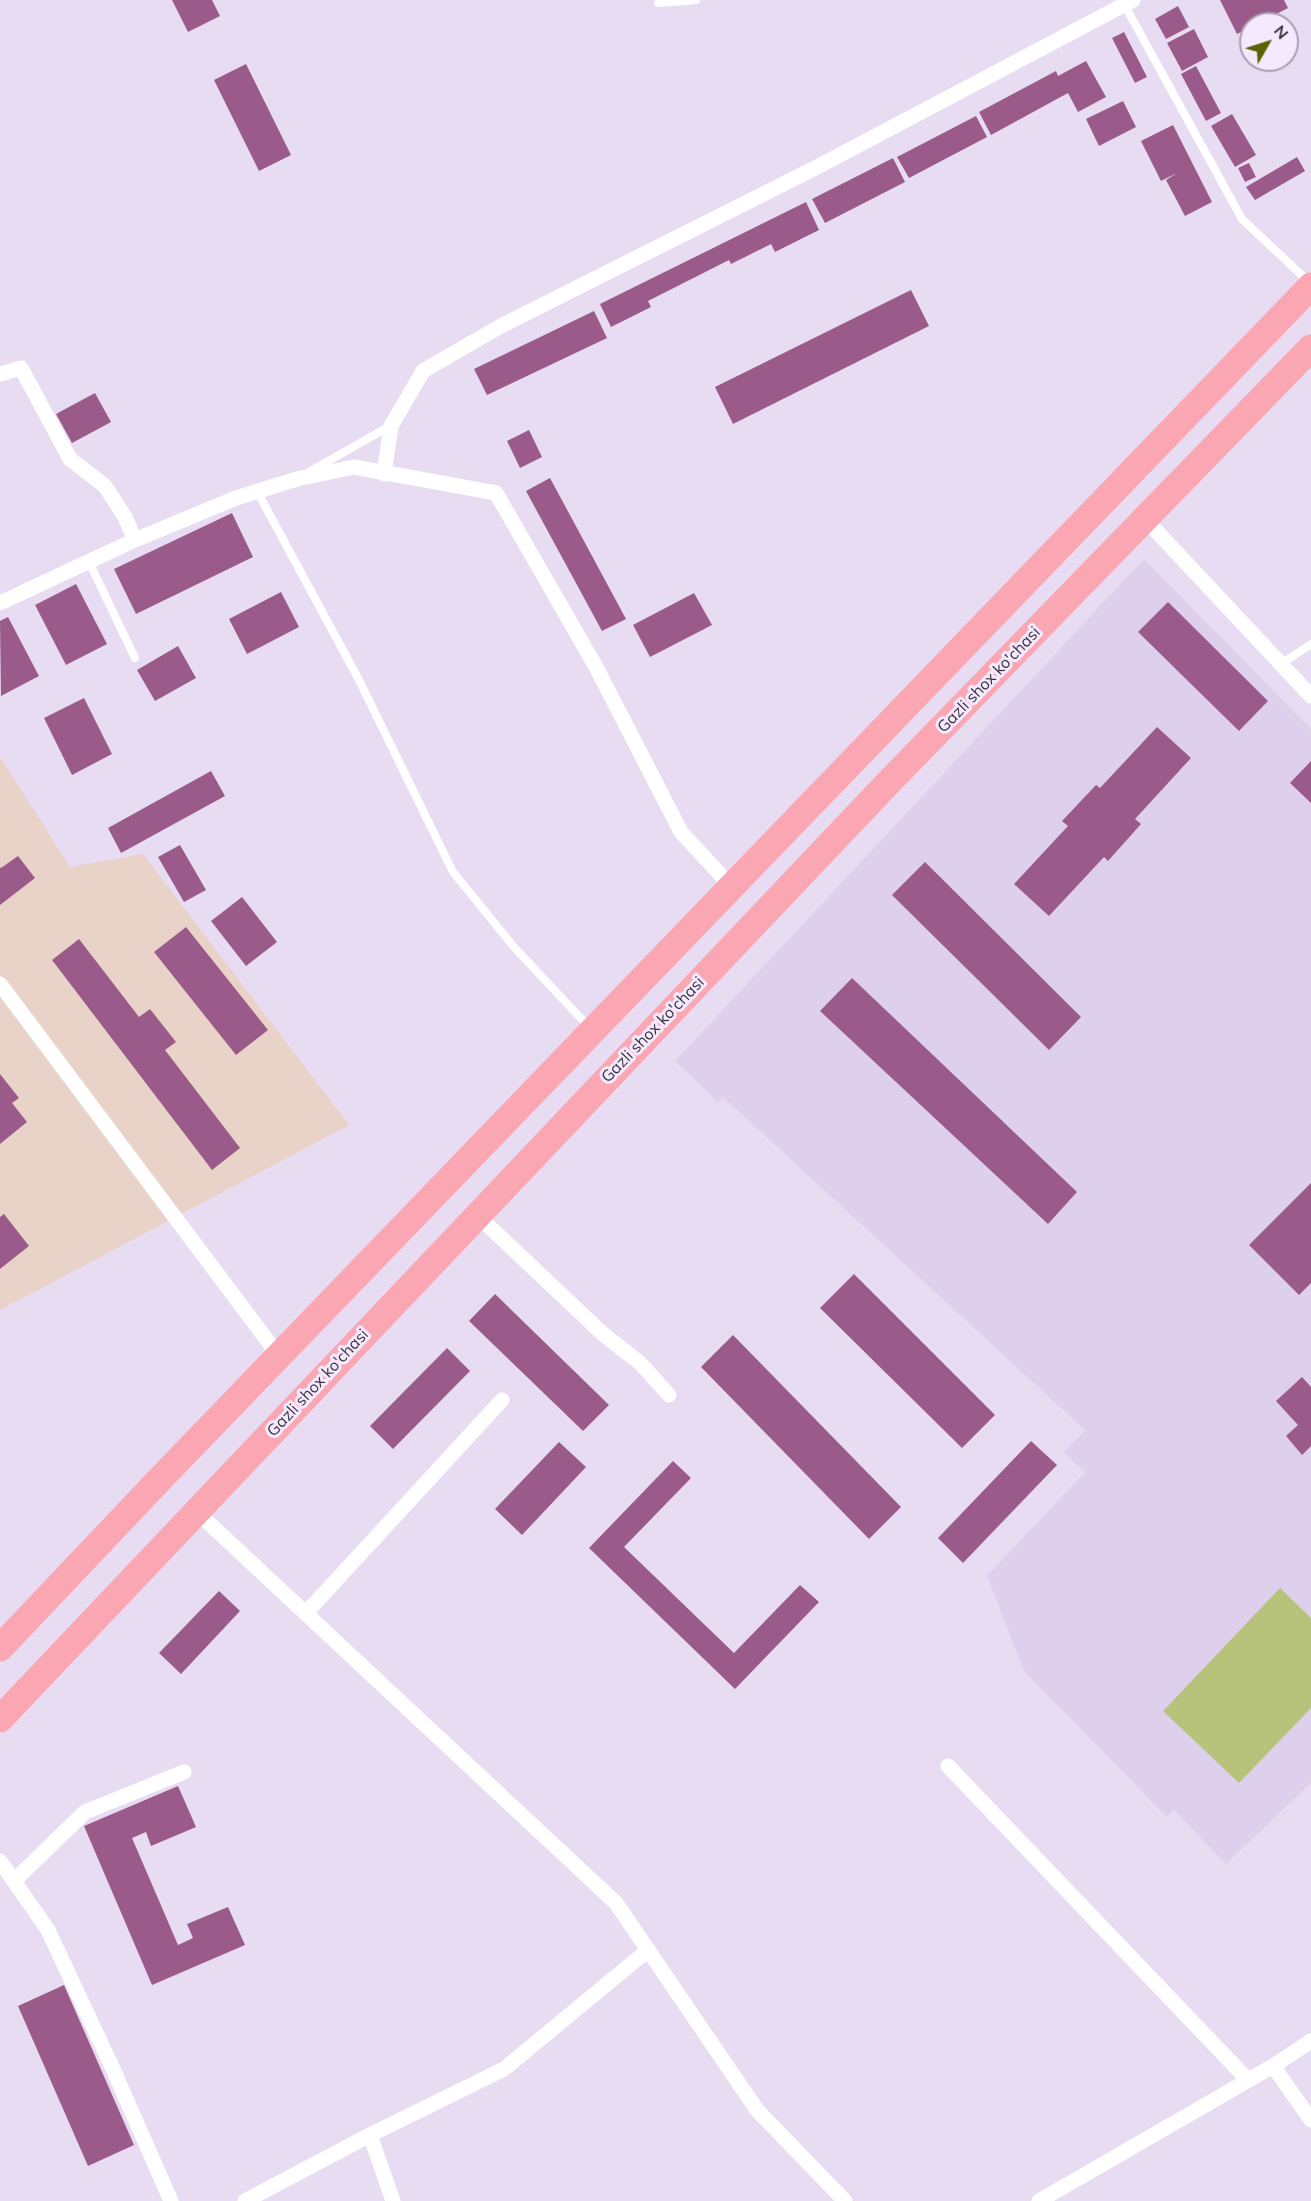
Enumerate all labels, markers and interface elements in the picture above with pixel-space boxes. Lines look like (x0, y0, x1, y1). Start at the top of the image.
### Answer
north arrow (1239, 12, 1299, 72)
text: N (1270, 21, 1293, 43)
street label: Gazli shox ko'chasi (934, 623, 1044, 737)
street label: Gazli shox ko'chasi (598, 973, 708, 1087)
street label: Gazli shox ko'chasi (263, 1325, 373, 1441)

